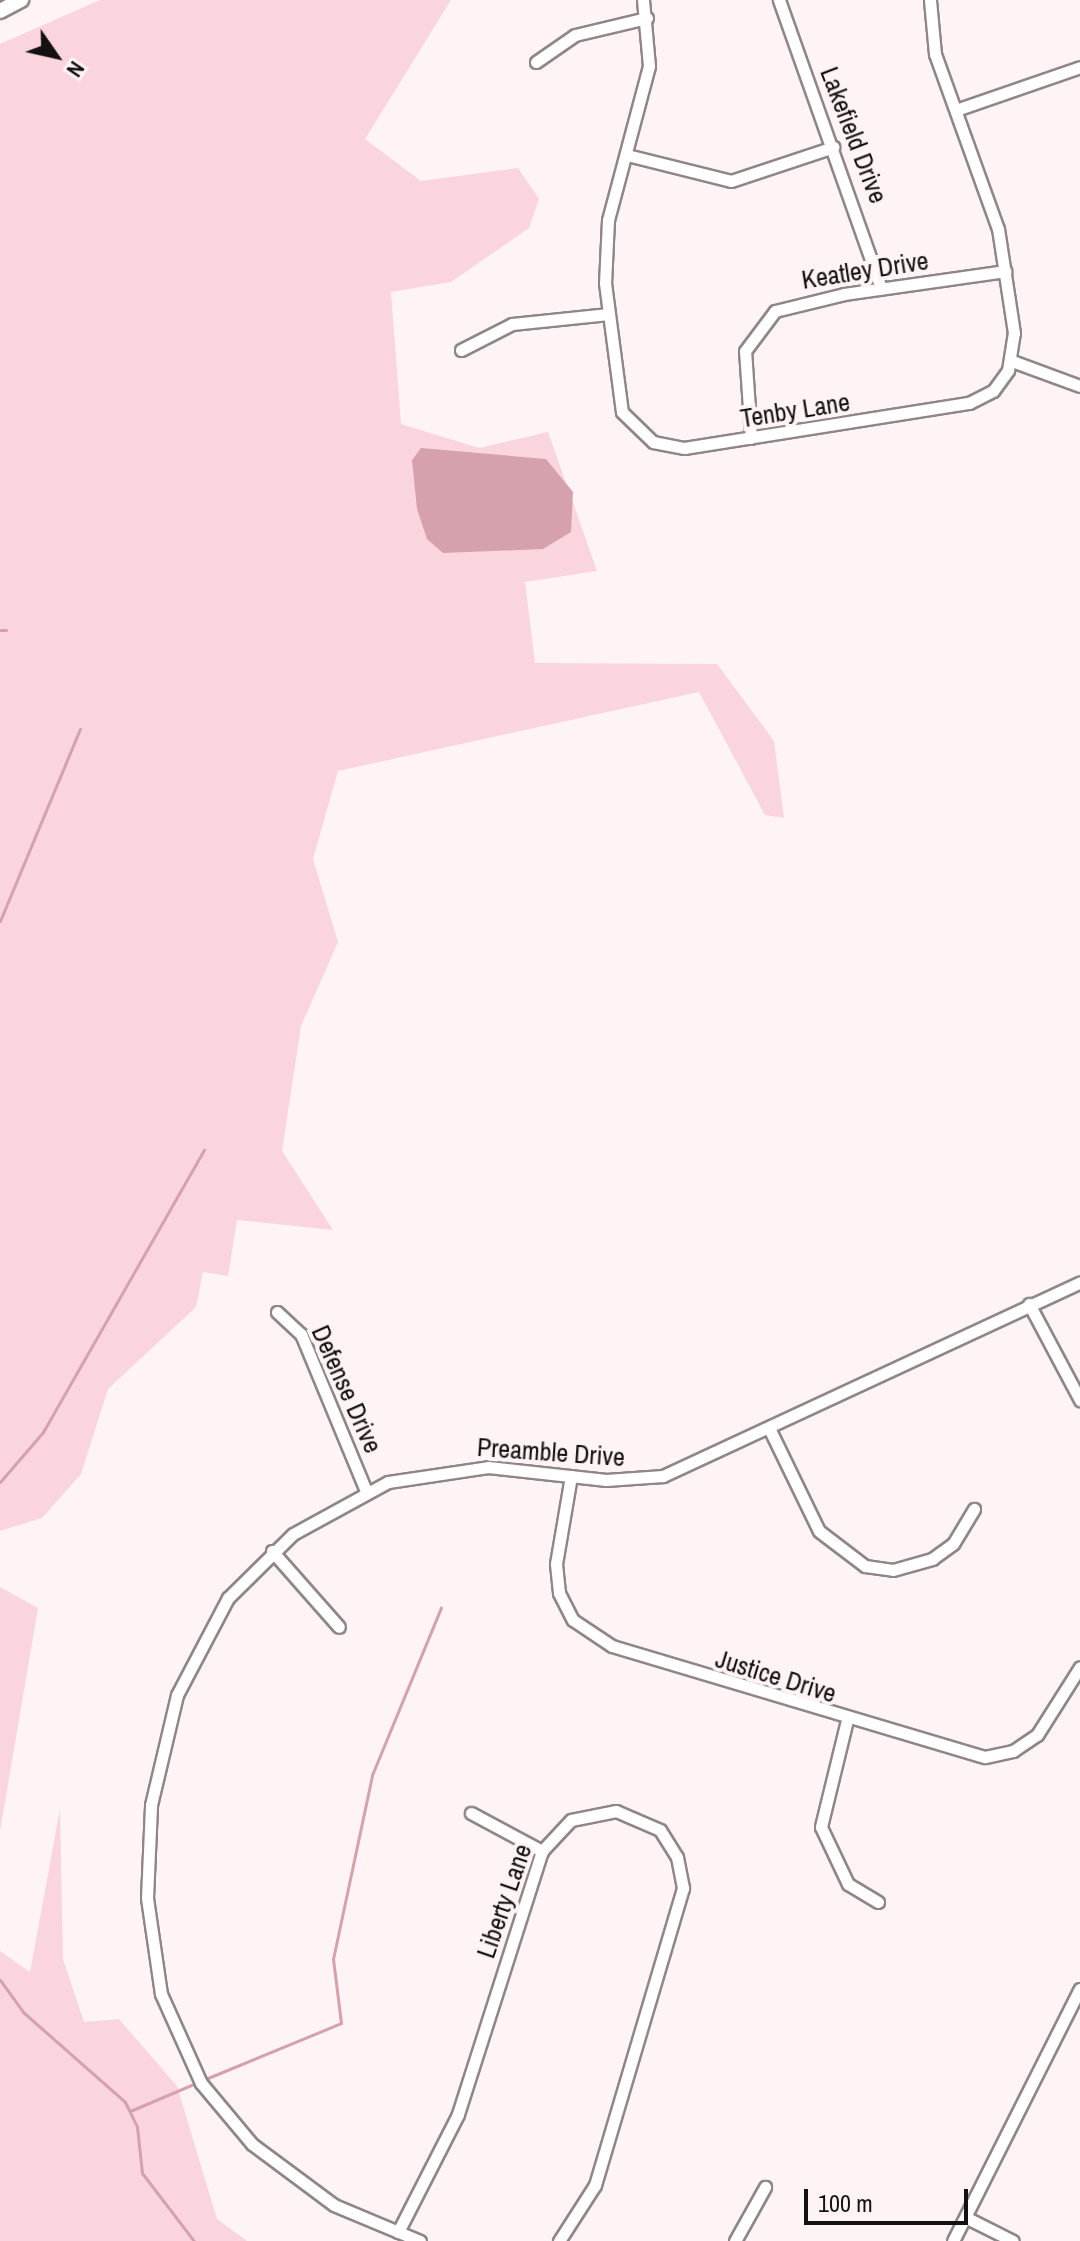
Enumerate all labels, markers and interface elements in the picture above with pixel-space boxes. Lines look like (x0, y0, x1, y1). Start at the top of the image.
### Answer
north arrow (16, 16, 96, 96)
text: N (60, 56, 92, 83)
street label: Lakefield Drive (814, 62, 894, 208)
street label: Keatley Drive (799, 245, 931, 295)
street label: Tenby Lane (738, 386, 852, 434)
street label: Defense Drive (305, 1320, 389, 1458)
street label: Preamble Drive (476, 1431, 626, 1473)
street label: Justice Drive (712, 1643, 840, 1709)
street label: Liberty Lane (470, 1840, 538, 1962)
scale bar (808, 2173, 972, 2223)
text: 100 m (818, 2187, 873, 2219)

